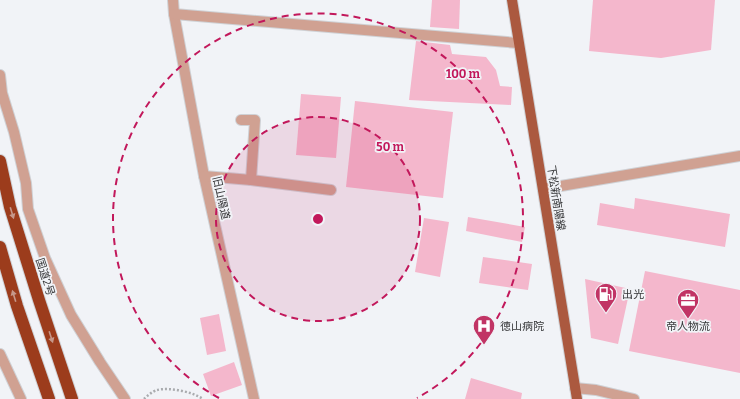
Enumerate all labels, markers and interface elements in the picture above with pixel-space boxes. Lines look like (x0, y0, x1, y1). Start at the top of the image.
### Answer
text: 100 m (446, 67, 481, 81)
text: 50 m (376, 140, 404, 154)
street label: 下松新南陽線 (544, 164, 568, 232)
street label: 旧山陽道 (210, 175, 232, 221)
one-way arrow (9, 207, 15, 219)
centre of rings (311, 212, 325, 226)
street label: 国道2号 (33, 256, 57, 298)
fuel station icon: 出光 (593, 281, 619, 314)
office icon: 帝人物流 (675, 287, 701, 320)
place label: 出光 (622, 288, 644, 301)
one-way arrow (11, 289, 17, 301)
hospital icon: 徳山病院 (471, 313, 497, 346)
place label: 徳山病院 (500, 320, 544, 333)
place label: 帝人物流 (666, 320, 710, 333)
one-way arrow (48, 331, 54, 343)

